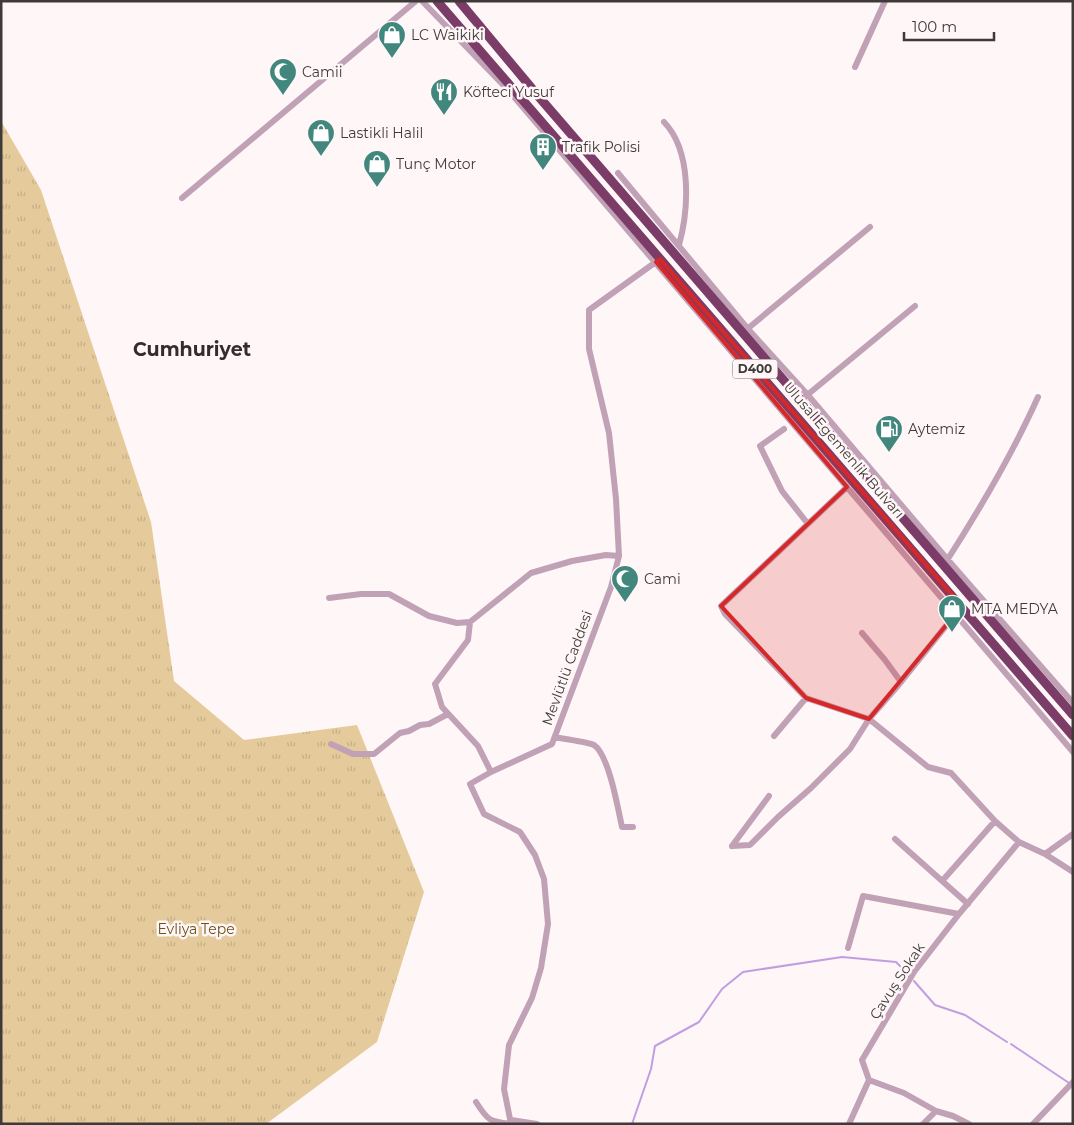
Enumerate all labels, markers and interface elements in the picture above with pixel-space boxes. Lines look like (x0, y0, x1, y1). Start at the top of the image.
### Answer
scale bar (904, 10, 994, 42)
text: 100 m (912, 17, 957, 36)
shop icon: LC Waikiki (377, 20, 407, 59)
place label: LC Waikiki (411, 26, 484, 44)
mosque icon: Camii (268, 57, 298, 96)
place label: Camii (302, 63, 342, 81)
restaurant icon: Köfteci Yusuf (429, 77, 459, 116)
place label: Köfteci Yusuf (463, 83, 555, 101)
shop icon: Lastikli Halil (306, 118, 336, 157)
place label: Lastikli Halil (340, 124, 423, 142)
building icon: Trafik Polisi (528, 132, 558, 171)
place label: Trafik Polisi (562, 138, 641, 156)
shop icon: Tunç Motor (362, 149, 392, 188)
place label: Tunç Motor (396, 155, 477, 173)
district label: Cumhuriyet (133, 338, 251, 361)
road number: D400 (732, 359, 778, 378)
street label: Ulusal Egemenlik Bulvarı (780, 378, 908, 522)
fuel station icon: Aytemiz (874, 414, 904, 453)
place label: Aytemiz (908, 420, 965, 438)
mosque icon: Cami (610, 564, 640, 603)
place label: Cami (644, 570, 681, 588)
shop icon: MTA MEDYA (937, 594, 967, 633)
place label: MTA MEDYA (971, 600, 1059, 618)
street label: Mevlütlü Caddesi (538, 608, 596, 728)
park label: Evliya Tepe (157, 920, 235, 938)
street label: Çavuş Sokak (866, 939, 929, 1023)

